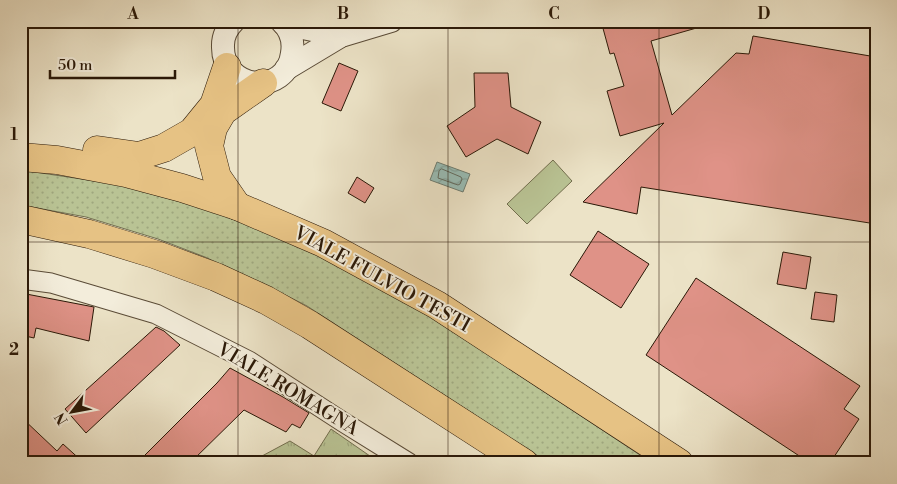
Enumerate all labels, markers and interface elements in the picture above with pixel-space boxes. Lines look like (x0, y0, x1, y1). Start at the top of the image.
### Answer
text: A (126, 4, 139, 24)
text: B (337, 4, 349, 24)
text: C (548, 4, 560, 24)
text: D (758, 4, 771, 24)
scale bar (50, 48, 175, 80)
text: 50 m (58, 56, 92, 75)
text: 1 (10, 125, 18, 145)
street label: VIALE FULVIO TESTI (289, 220, 474, 338)
street label: VIALE ROMAGNA (212, 337, 364, 441)
text: 2 (9, 340, 19, 360)
north arrow (48, 386, 98, 436)
text: N (51, 409, 72, 428)

